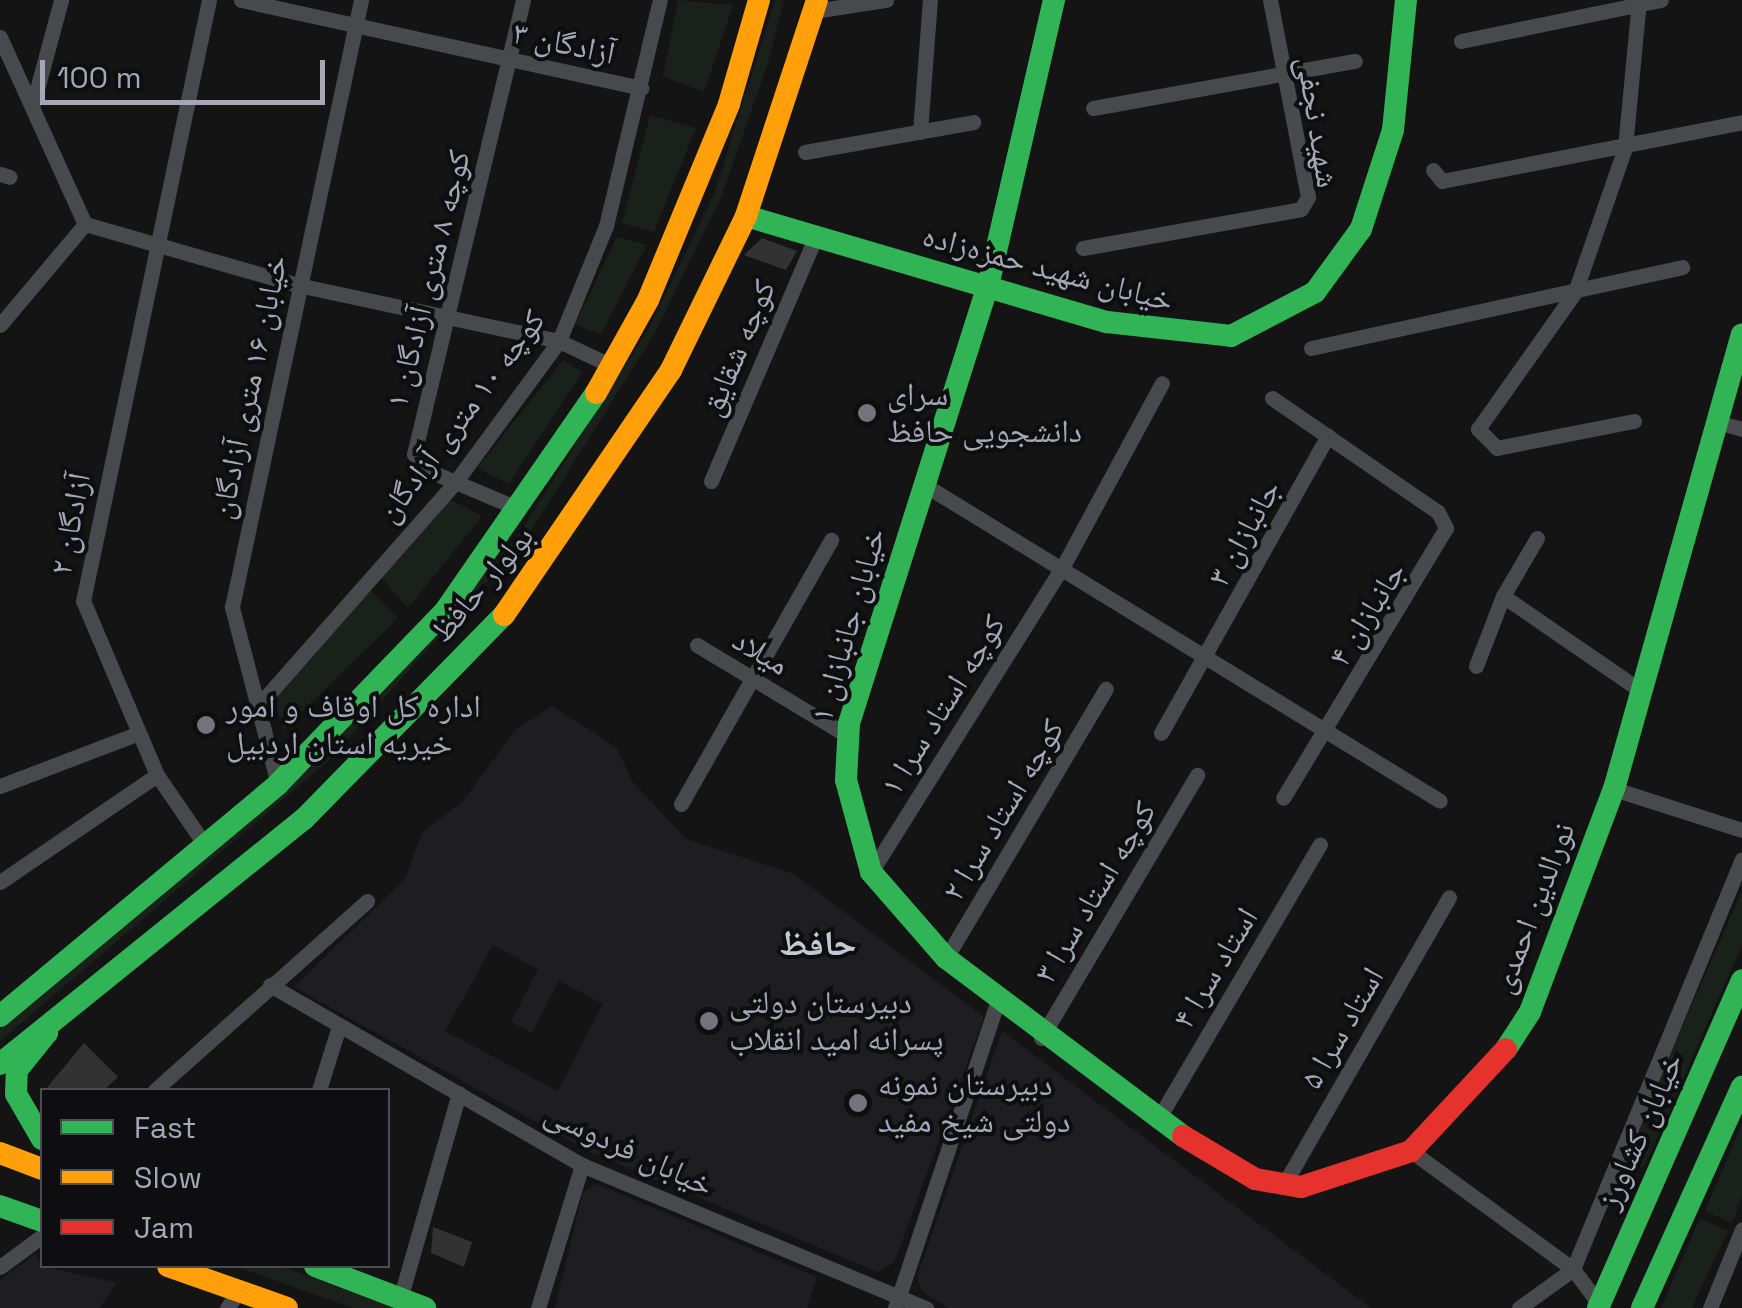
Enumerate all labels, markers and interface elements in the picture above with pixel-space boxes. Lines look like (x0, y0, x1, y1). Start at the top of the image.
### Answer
street label: آزادگان ۳ (509, 13, 619, 73)
scale bar (45, 40, 330, 102)
street label: شهید نجفی (1289, 53, 1347, 191)
text: 100 m (57, 58, 142, 97)
street label: کوچه ۸ متری آزادگان ۱ (377, 146, 479, 412)
street label: خیابان شهید حمزه‌زاده (919, 216, 1177, 320)
street label: خیابان ۱۶ متری آزادگان (202, 252, 296, 522)
street label: کوچه شقایق (692, 274, 784, 422)
street label: کوچه ۱۰ متری آزادگان (369, 302, 553, 530)
place label: سرای دانشجویی حافظ (887, 376, 1082, 451)
marker: سرای دانشجویی حافظ (856, 402, 878, 424)
street label: آزادگان ۲ (41, 470, 99, 578)
street label: جانبازان ۳ (1199, 473, 1289, 593)
street label: بولوار حافظ (422, 518, 542, 650)
street label: خیابان جانبازان ۱ (802, 524, 894, 726)
street label: جانبازان ۴ (1320, 555, 1414, 673)
street label: کوچه استاد سرا ۱ (872, 608, 1014, 802)
street label: میلاد (726, 620, 796, 684)
place label: اداره کل اوقاف و امور خیریه استان اردبیل (226, 688, 481, 763)
street label: کوچه استاد سرا ۲ (934, 712, 1072, 908)
marker: اداره کل اوقاف و امور خیریه استان اردبیل (195, 714, 217, 736)
street label: کوچه استاد سرا ۳ (1026, 794, 1164, 990)
street label: نورالدین احمدی (1483, 817, 1583, 999)
street label: استاد سرا ۴ (1164, 901, 1266, 1035)
district label: حافظ (779, 922, 857, 964)
street label: استاد سرا ۵ (1292, 960, 1392, 1096)
place label: دبیرستان دولتی پسرانه امید انقلاب (729, 984, 943, 1059)
marker: دبیرستان دولتی پسرانه امید انقلاب (698, 1010, 720, 1032)
street label: خیابان کشاورز (1589, 1047, 1691, 1215)
place label: دبیرستان نمونه دولتی شیخ مفید (878, 1066, 1071, 1141)
legend (40, 1088, 390, 1268)
marker: دبیرستان نمونه دولتی شیخ مفید (847, 1092, 869, 1114)
street label: خیابان فردوسی (539, 1093, 719, 1205)
text: Fast (134, 1108, 196, 1147)
text: Slow (134, 1158, 202, 1197)
text: Jam (134, 1208, 194, 1247)

